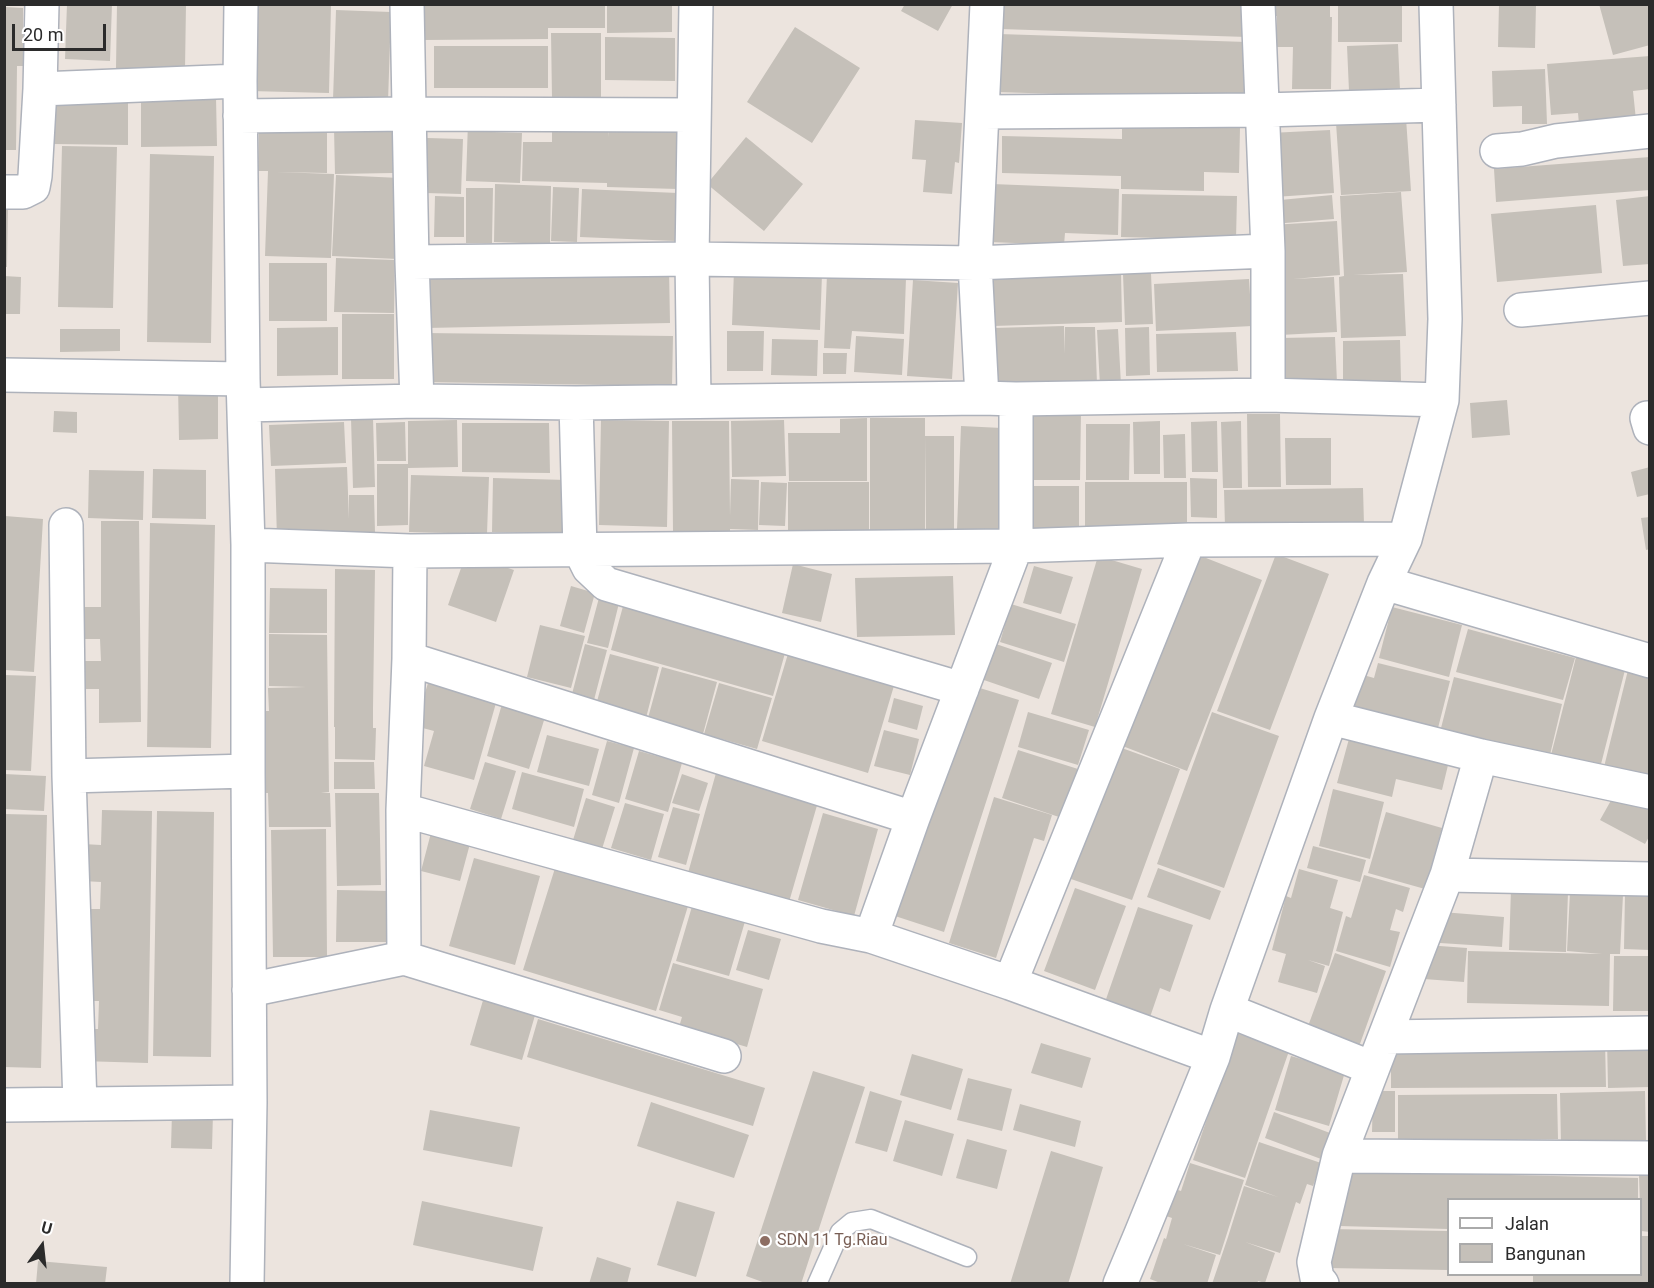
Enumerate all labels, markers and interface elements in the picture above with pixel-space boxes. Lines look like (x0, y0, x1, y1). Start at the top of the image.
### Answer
scale bar (15, 12, 110, 50)
text: 20 m (23, 24, 63, 45)
legend (1447, 1198, 1642, 1276)
text: Jalan (1505, 1213, 1549, 1234)
north arrow (12, 1216, 72, 1276)
text: U (39, 1218, 54, 1239)
place label: SDN 11 Tg.Riau (777, 1231, 888, 1251)
marker: SDN 11 Tg.Riau (758, 1234, 772, 1248)
text: Bangunan (1505, 1243, 1586, 1264)

